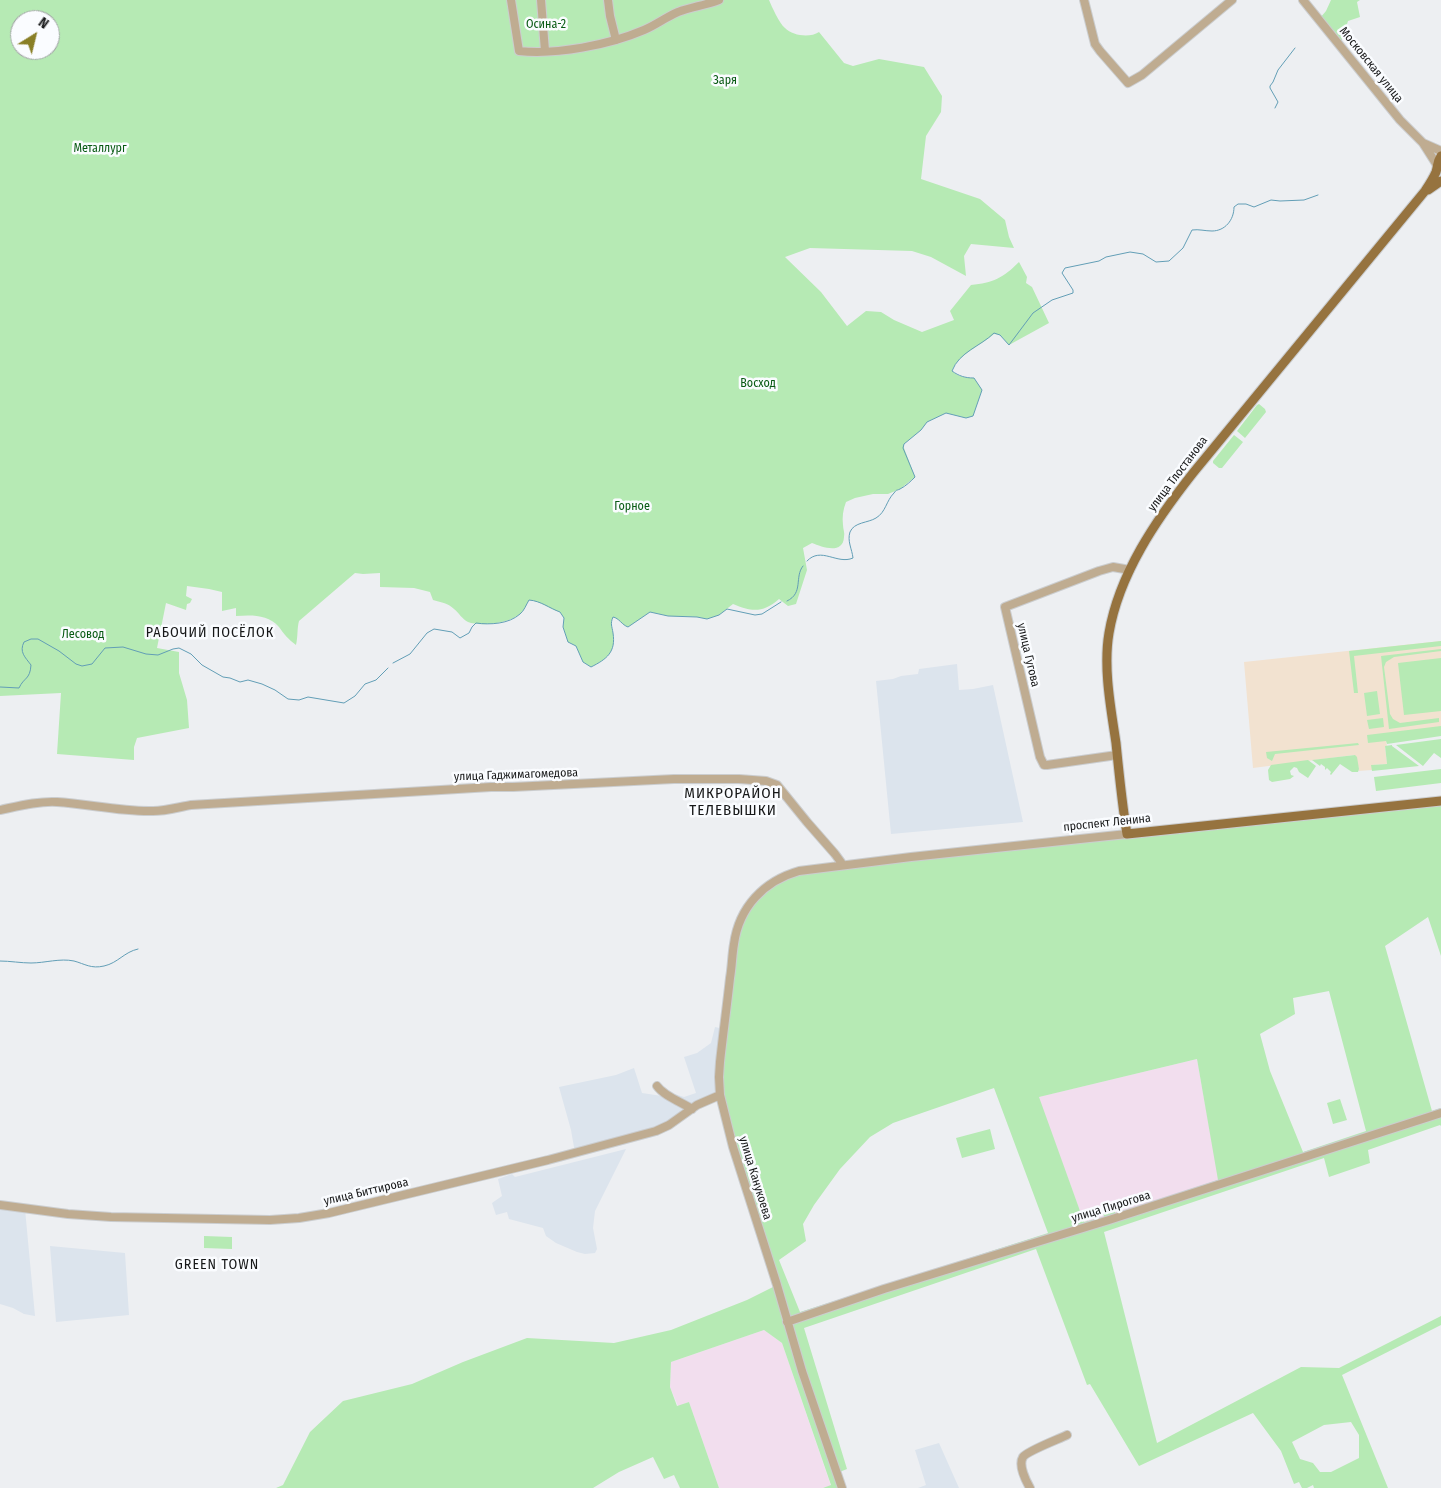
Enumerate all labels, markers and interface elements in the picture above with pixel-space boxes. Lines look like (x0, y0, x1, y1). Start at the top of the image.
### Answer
north arrow (10, 10, 60, 60)
text: N (35, 14, 52, 33)
park label: Осина-2 (526, 18, 566, 32)
street label: Московская улица (1336, 24, 1406, 106)
park label: Заря (713, 74, 737, 88)
park label: Металлург (73, 142, 127, 156)
park label: Восход (740, 377, 776, 391)
street label: улица Тлостанова (1145, 434, 1211, 514)
park label: Горное (614, 500, 650, 514)
street label: улица Гугова (1014, 622, 1042, 688)
district label: РАБОЧИЙ ПОСЁЛОК (144, 625, 276, 641)
park label: Лесовод (62, 628, 104, 642)
street label: улица Гаджимагомедова (454, 766, 578, 784)
district label: МИКРОРАЙОН ТЕЛЕВЫШКИ (683, 785, 783, 820)
street label: проспект Ленина (1063, 811, 1151, 835)
street label: улица Канукоева (735, 1135, 775, 1221)
street label: улица Биттирова (322, 1175, 410, 1209)
street label: улица Пирогова (1070, 1188, 1152, 1226)
district label: GREEN TOWN (174, 1257, 260, 1273)

